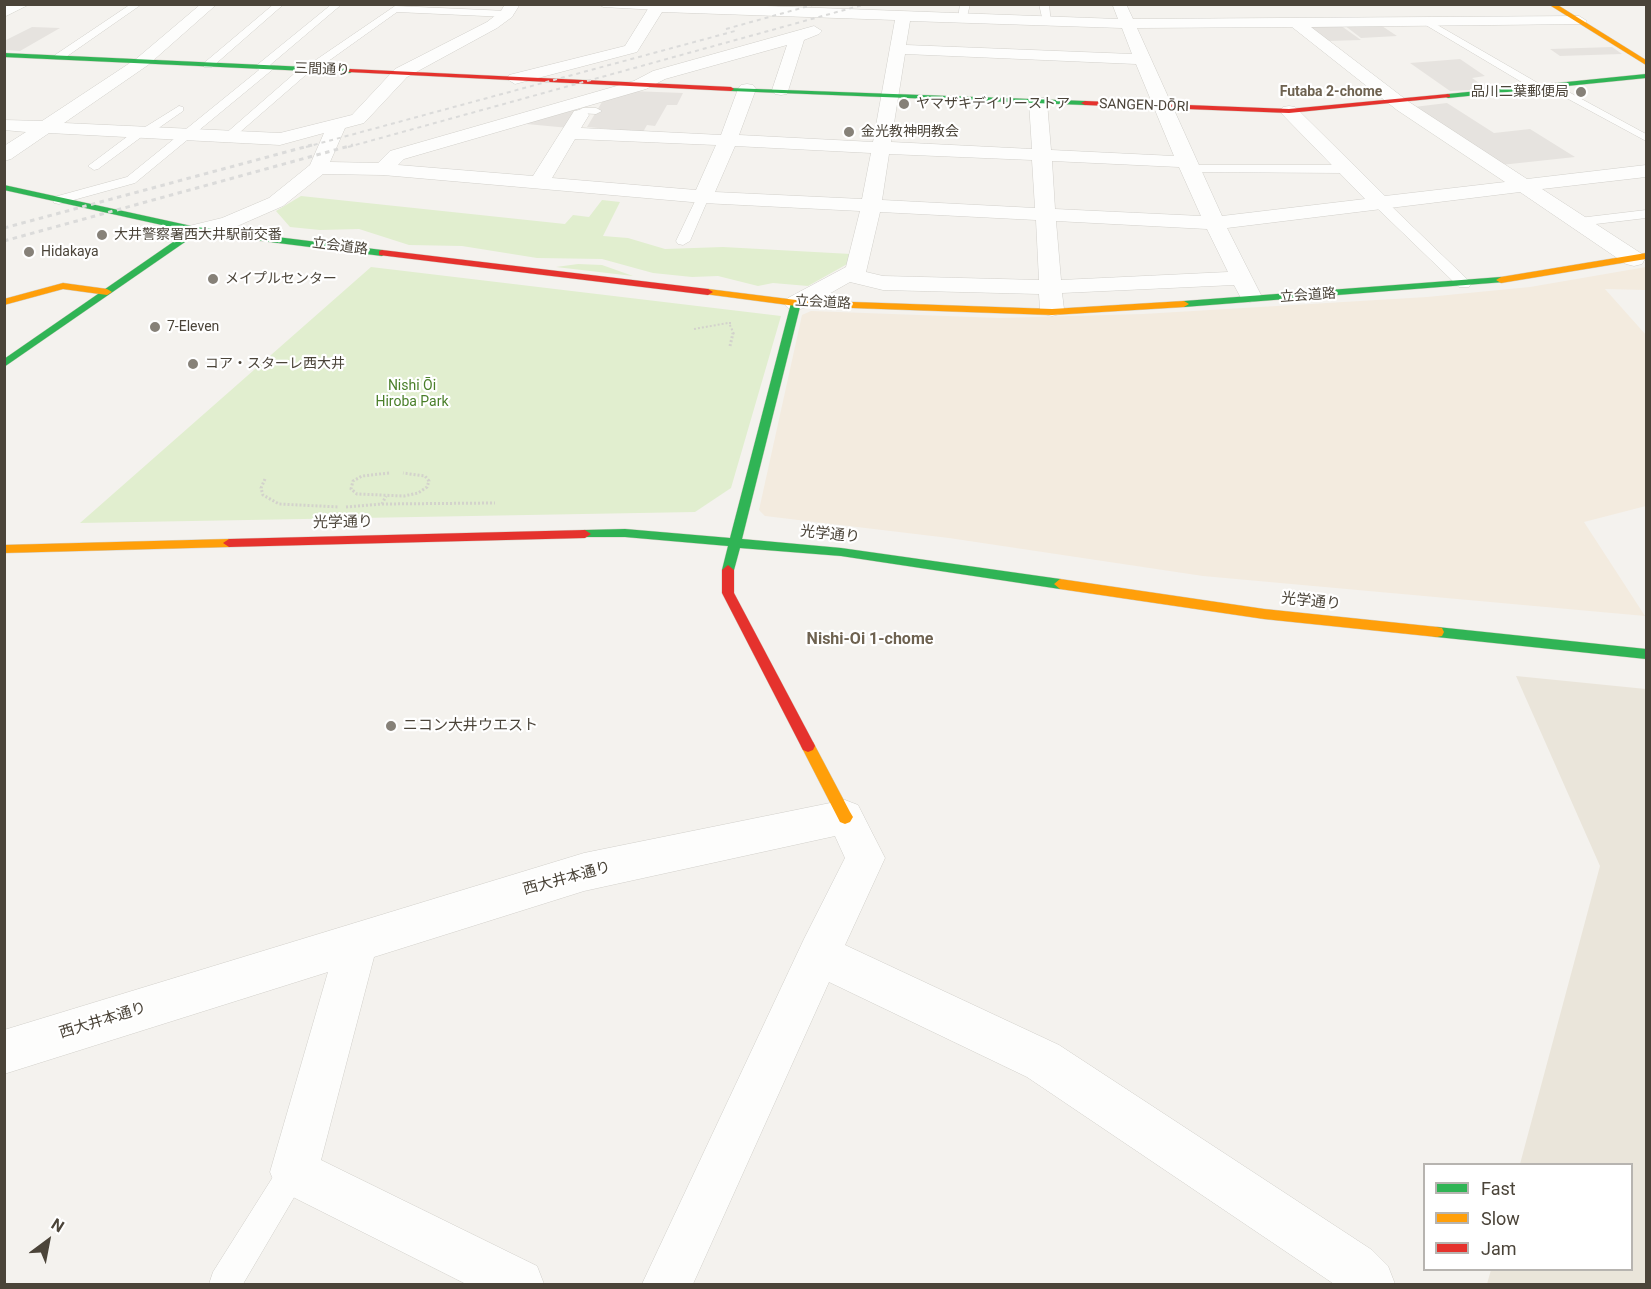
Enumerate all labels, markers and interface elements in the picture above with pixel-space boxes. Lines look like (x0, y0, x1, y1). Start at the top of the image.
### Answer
street label: 三間通り (294, 61, 350, 79)
district label: Futaba 2-chome (1280, 84, 1382, 100)
place label: 品川二葉郵便局 (1471, 84, 1569, 100)
marker: 品川二葉郵便局 (1574, 85, 1588, 99)
place label: ヤマザキデイリーストア (916, 96, 1070, 112)
street label: SANGEN-DŌRI (1099, 96, 1189, 116)
marker: ヤマザキデイリーストア (897, 97, 911, 111)
place label: 金光教神明教会 (861, 124, 959, 140)
marker: 金光教神明教会 (842, 125, 856, 139)
place label: 大井警察署西大井駅前交番 (114, 227, 282, 243)
marker: 大井警察署西大井駅前交番 (95, 228, 109, 242)
street label: 立会道路 (311, 235, 369, 259)
place label: Hidakaya (41, 244, 99, 260)
marker: Hidakaya (22, 245, 36, 259)
place label: メイプルセンター (225, 271, 337, 287)
marker: メイプルセンター (206, 272, 220, 286)
street label: 立会道路 (1279, 286, 1337, 306)
street label: 立会道路 (795, 293, 851, 313)
place label: 7-Eleven (167, 319, 219, 335)
marker: 7-Eleven (148, 320, 162, 334)
place label: コア・スターレ西大井 (205, 356, 345, 372)
marker: コア・スターレ西大井 (186, 357, 200, 371)
park label: Nishi Ōi Hiroba Park (375, 378, 449, 410)
street label: 光学通り (313, 513, 373, 533)
street label: 光学通り (799, 523, 861, 547)
street label: 光学通り (1280, 590, 1342, 614)
district label: Nishi-Oi 1-chome (807, 630, 933, 650)
place label: ニコン大井ウエスト (403, 717, 538, 735)
marker: ニコン大井ウエスト (384, 719, 398, 733)
street label: 西大井本通り (521, 859, 613, 899)
street label: 西大井本通り (57, 999, 149, 1043)
legend (1423, 1163, 1633, 1271)
text: Fast (1481, 1178, 1516, 1199)
text: Slow (1481, 1208, 1520, 1229)
north arrow (18, 1211, 78, 1271)
text: N (48, 1214, 68, 1236)
text: Jam (1481, 1238, 1517, 1259)

